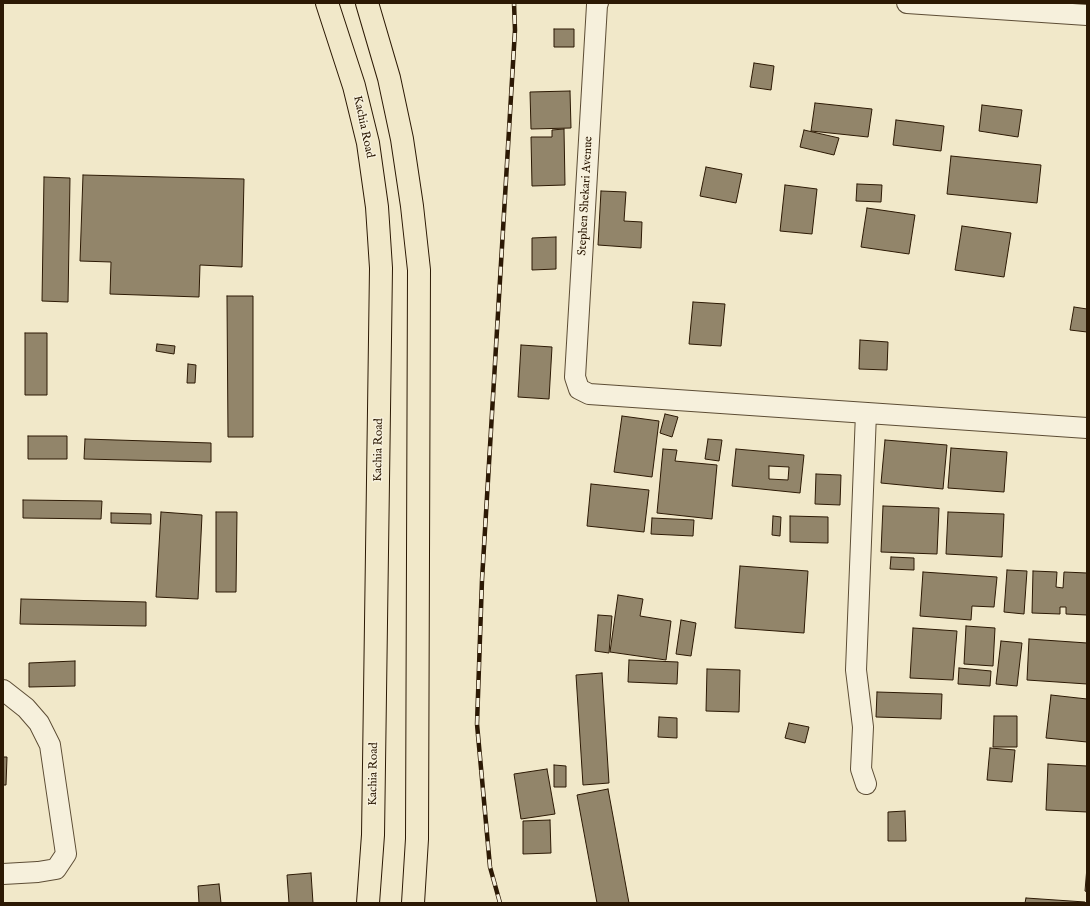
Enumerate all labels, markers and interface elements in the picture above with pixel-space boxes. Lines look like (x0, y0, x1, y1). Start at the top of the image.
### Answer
street label: Kachia Road (349, 94, 377, 160)
street label: Stephen Shekari Avenue (576, 136, 596, 256)
street label: Kachia Road (371, 418, 387, 482)
street label: Kachia Road (366, 742, 382, 806)

